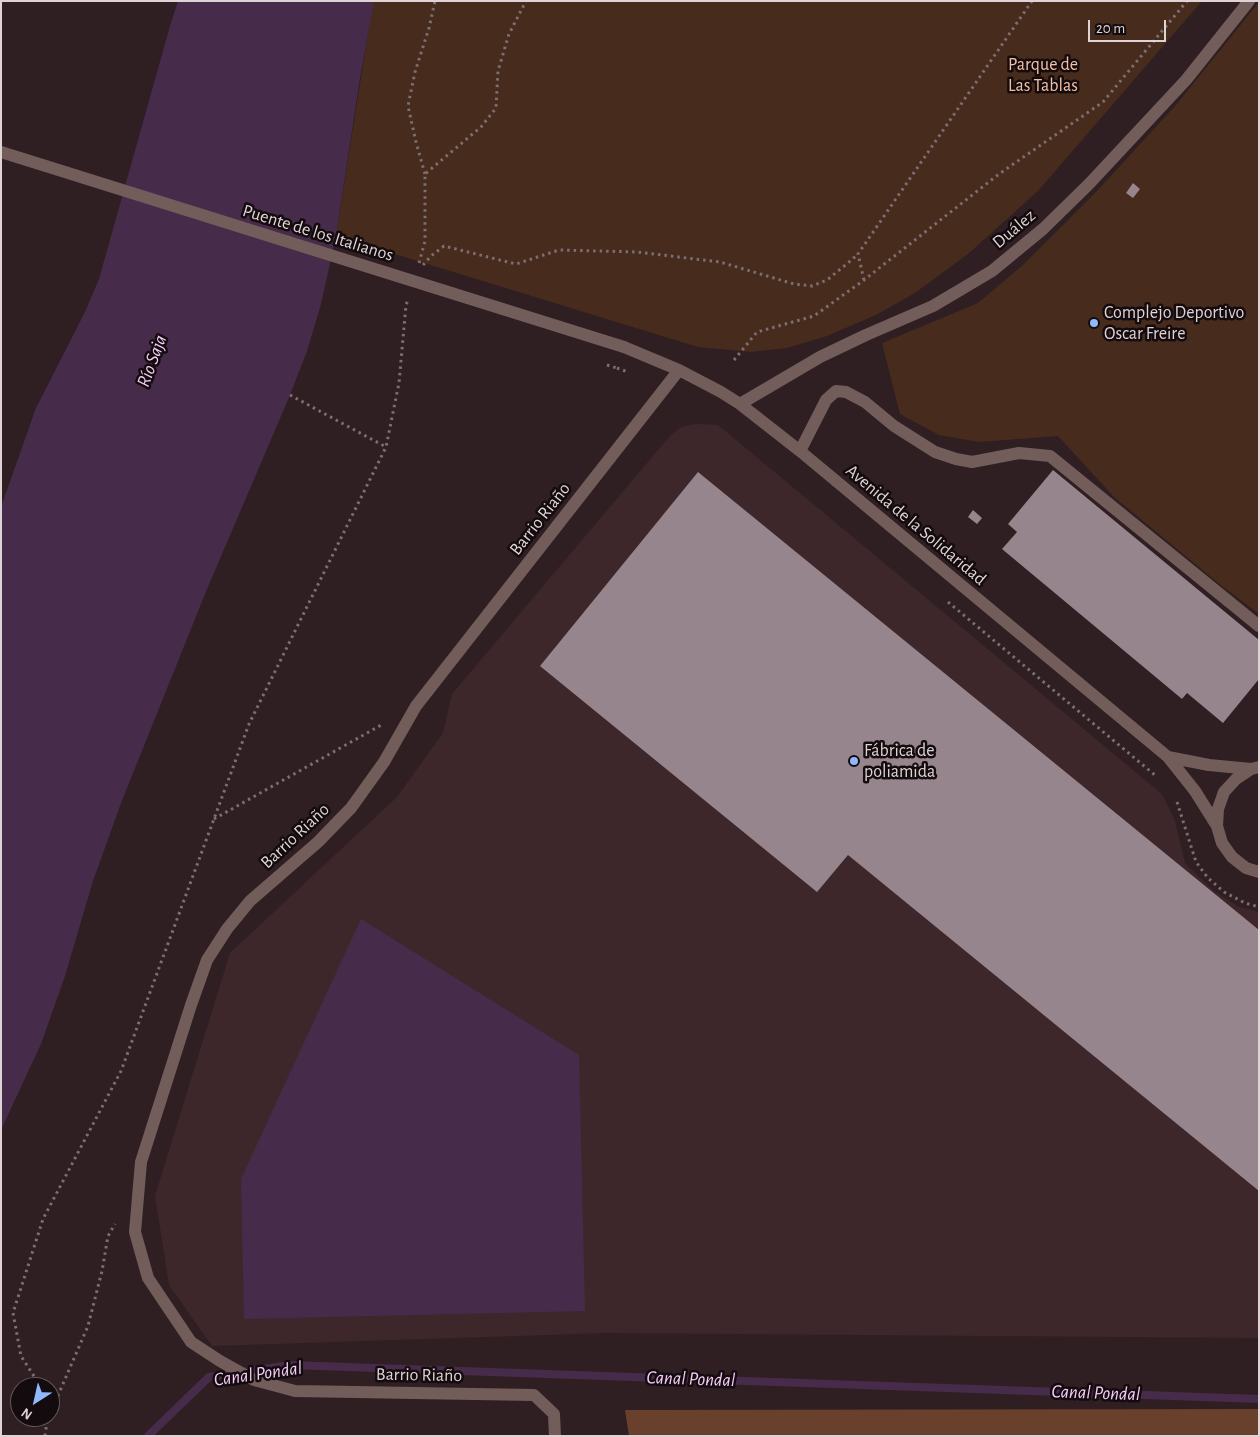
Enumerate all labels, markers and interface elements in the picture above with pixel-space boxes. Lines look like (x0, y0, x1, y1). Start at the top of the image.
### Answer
scale bar (1090, 10, 1168, 42)
text: 20 m (1096, 21, 1125, 36)
park label: Parque de Las Tablas (1008, 54, 1078, 96)
street label: Puente de los Italianos (240, 200, 396, 266)
street label: Duález (988, 205, 1040, 253)
place label: Complejo Deportivo Oscar Freire (1104, 302, 1244, 344)
marker: Complejo Deportivo Oscar Freire (1088, 317, 1100, 329)
water label: Río Saja (132, 332, 172, 390)
street label: Avenida de la Solidaridad (841, 460, 991, 590)
street label: Barrio Riaño (505, 478, 575, 560)
place label: Fábrica de poliamida (864, 740, 935, 782)
marker: Fábrica de poliamida (848, 755, 860, 767)
street label: Barrio Riaño (256, 799, 334, 873)
water label: Canal Pondal (212, 1357, 304, 1391)
street label: Barrio Riaño (376, 1363, 462, 1387)
water label: Canal Pondal (646, 1366, 736, 1392)
north arrow (10, 1377, 60, 1427)
water label: Canal Pondal (1051, 1380, 1141, 1406)
text: N (19, 1405, 35, 1422)

